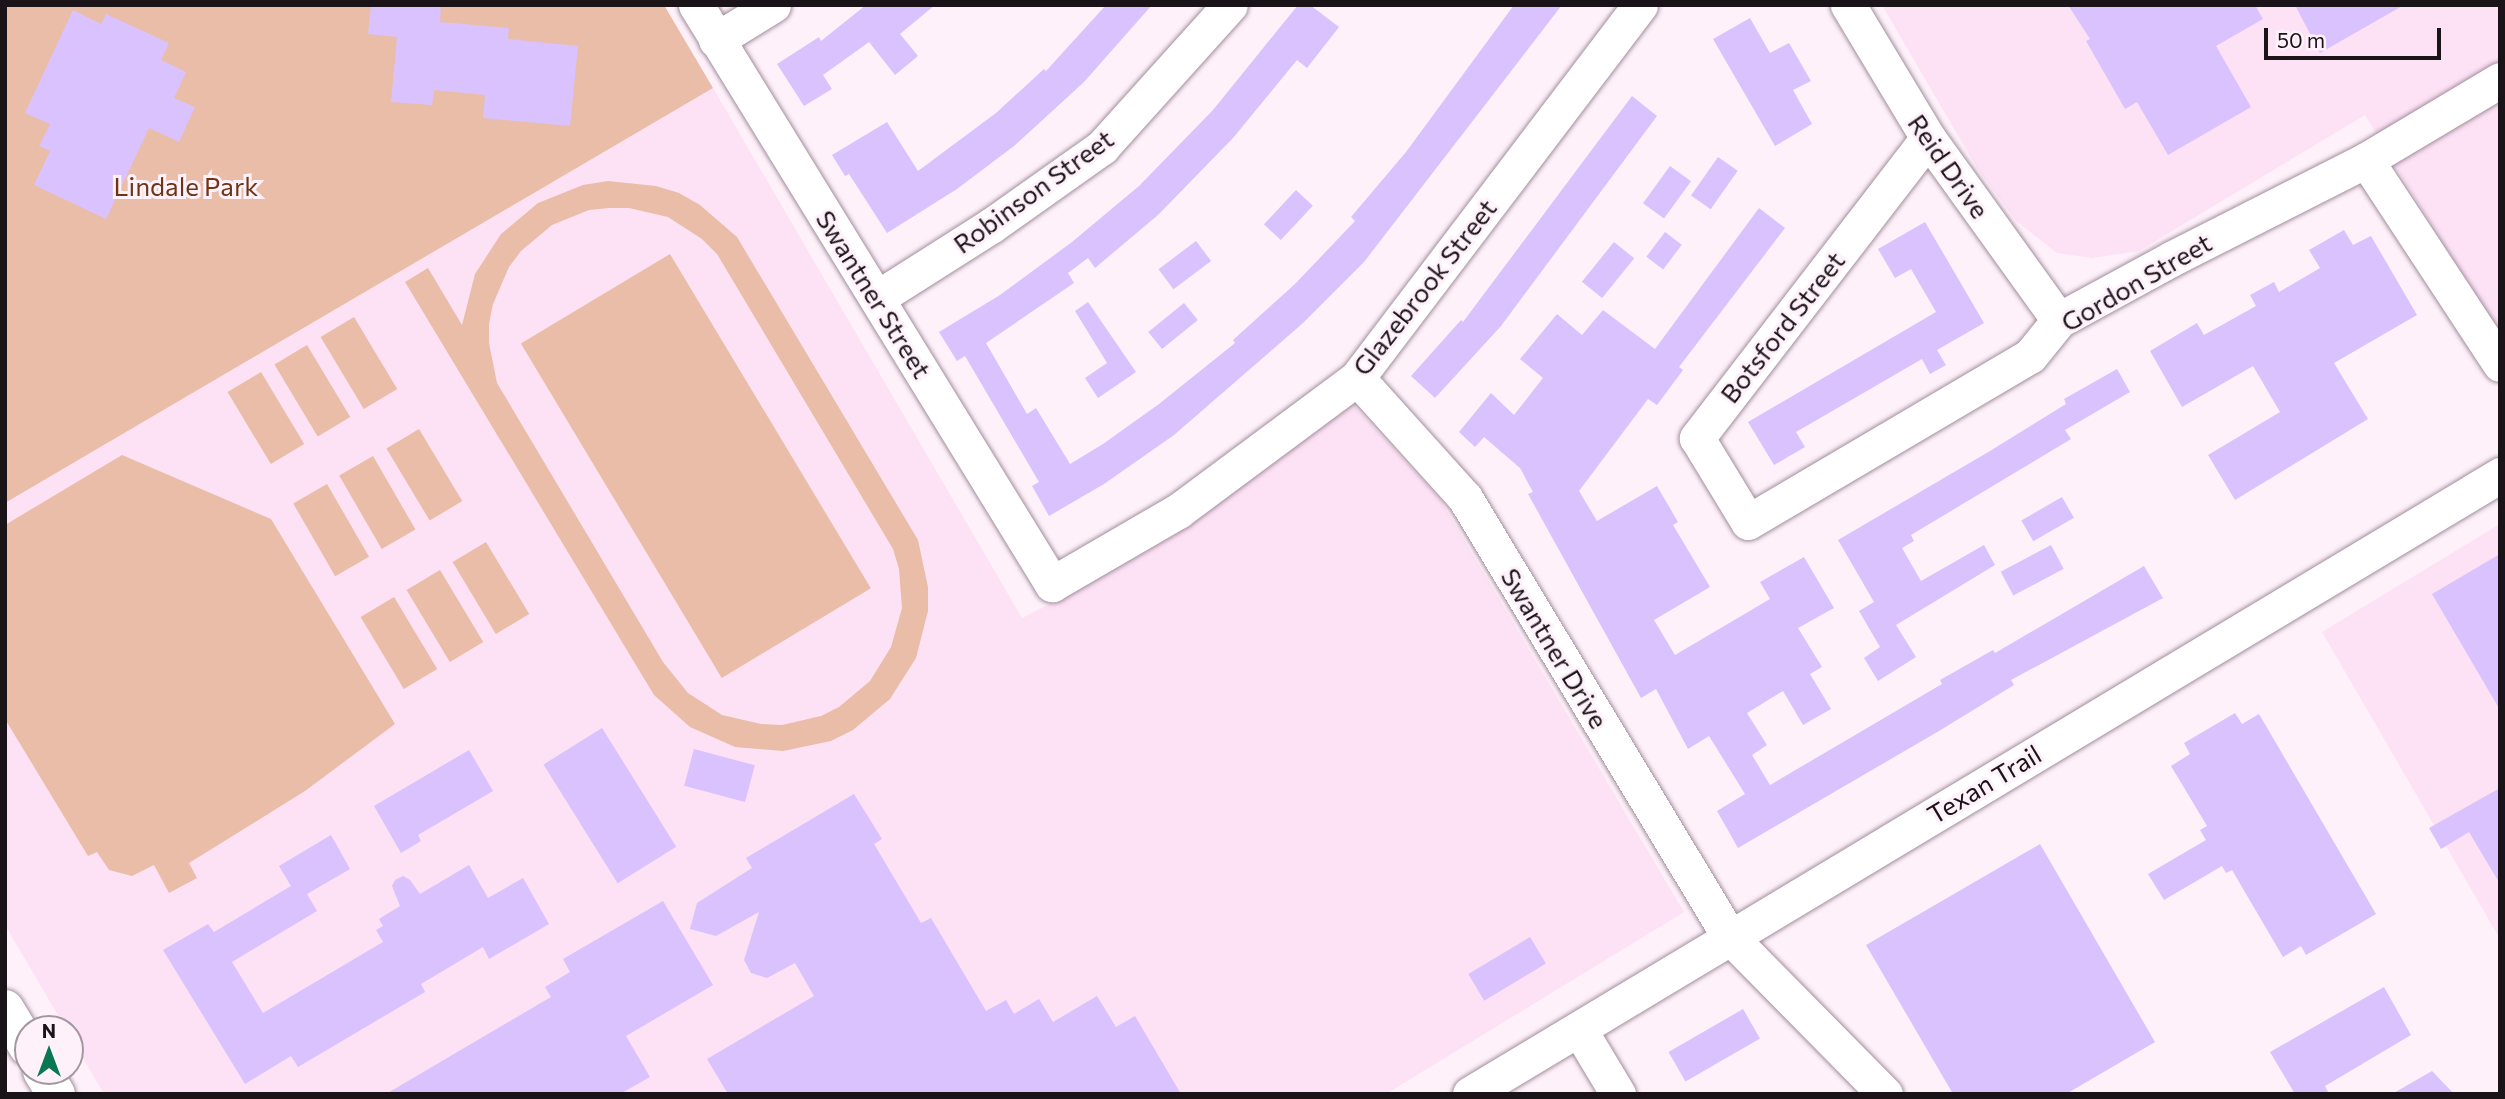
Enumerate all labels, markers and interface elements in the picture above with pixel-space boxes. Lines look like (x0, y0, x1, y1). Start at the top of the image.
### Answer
scale bar (2267, 14, 2444, 58)
text: 50 m (2277, 27, 2325, 52)
street label: Reid Drive (1902, 108, 1996, 224)
street label: Robinson Street (947, 123, 1119, 259)
park label: Lindale Park (114, 170, 258, 202)
street label: Glazebrook Street (1346, 193, 1502, 381)
street label: Swantner Street (810, 204, 938, 384)
street label: Gordon Street (2055, 226, 2217, 338)
street label: Botsford Street (1713, 245, 1851, 409)
street label: Swantner Drive (1495, 562, 1615, 734)
street label: Texan Trail (1921, 738, 2047, 830)
north arrow (14, 1015, 84, 1085)
text: N (42, 1019, 56, 1042)

